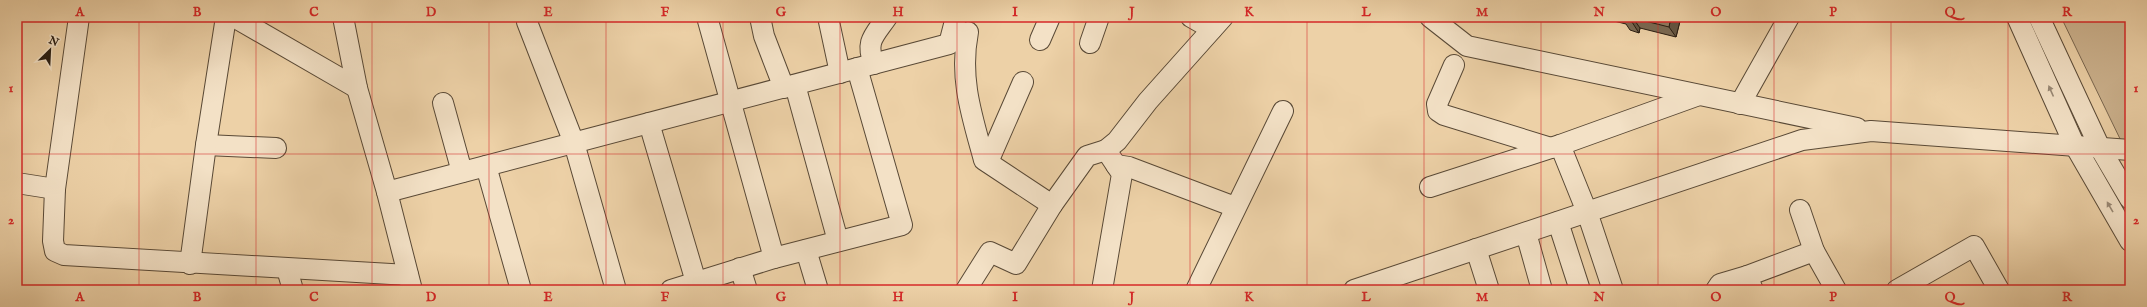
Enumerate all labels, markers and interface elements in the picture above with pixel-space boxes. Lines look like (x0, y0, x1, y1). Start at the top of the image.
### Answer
text: A (75, 4, 86, 21)
text: B (193, 4, 202, 21)
text: C (309, 4, 319, 21)
text: D (426, 4, 437, 21)
text: E (543, 4, 553, 21)
text: F (661, 4, 670, 21)
text: G (776, 4, 787, 21)
text: H (892, 4, 904, 21)
text: I (1012, 4, 1018, 21)
text: J (1127, 4, 1135, 21)
text: K (1244, 4, 1254, 21)
text: L (1360, 4, 1371, 21)
text: M (1476, 4, 1489, 21)
text: N (1592, 4, 1605, 21)
text: O (1711, 4, 1722, 21)
text: P (1829, 4, 1837, 21)
text: Q (1945, 4, 1965, 21)
text: R (2062, 4, 2073, 21)
north arrow (30, 30, 70, 70)
text: N (46, 33, 61, 50)
text: 1 (9, 80, 14, 97)
text: 1 (2134, 80, 2139, 97)
one-way arrow (2048, 86, 2054, 97)
one-way arrow (2107, 201, 2114, 213)
text: 2 (8, 212, 14, 229)
text: 2 (2133, 212, 2139, 229)
text: A (75, 289, 86, 306)
text: B (193, 289, 202, 306)
text: C (309, 289, 319, 306)
text: D (426, 289, 437, 306)
text: E (543, 289, 553, 306)
text: F (661, 289, 670, 306)
text: G (776, 289, 787, 306)
text: H (892, 289, 904, 306)
text: I (1012, 289, 1018, 306)
text: J (1127, 289, 1135, 306)
text: K (1244, 289, 1254, 306)
text: L (1360, 289, 1371, 306)
text: M (1476, 289, 1489, 306)
text: N (1592, 289, 1605, 306)
text: O (1711, 289, 1722, 306)
text: P (1829, 289, 1837, 306)
text: Q (1945, 289, 1965, 306)
text: R (2062, 289, 2073, 306)

